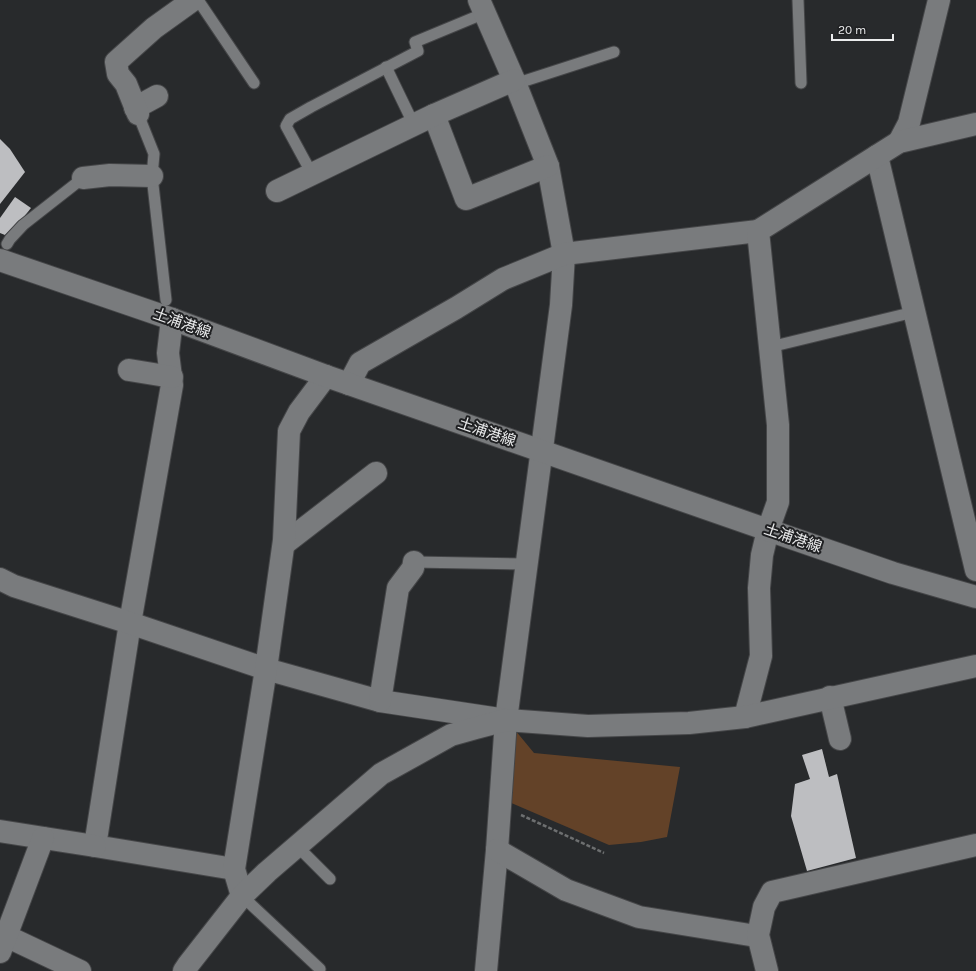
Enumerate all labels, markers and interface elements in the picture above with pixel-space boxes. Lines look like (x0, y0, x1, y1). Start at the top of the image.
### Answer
scale bar (832, 16, 893, 42)
text: 20 m (838, 23, 866, 37)
street label: 土浦港線 (151, 304, 213, 342)
street label: 土浦港線 (456, 414, 518, 450)
street label: 土浦港線 (762, 520, 824, 556)

